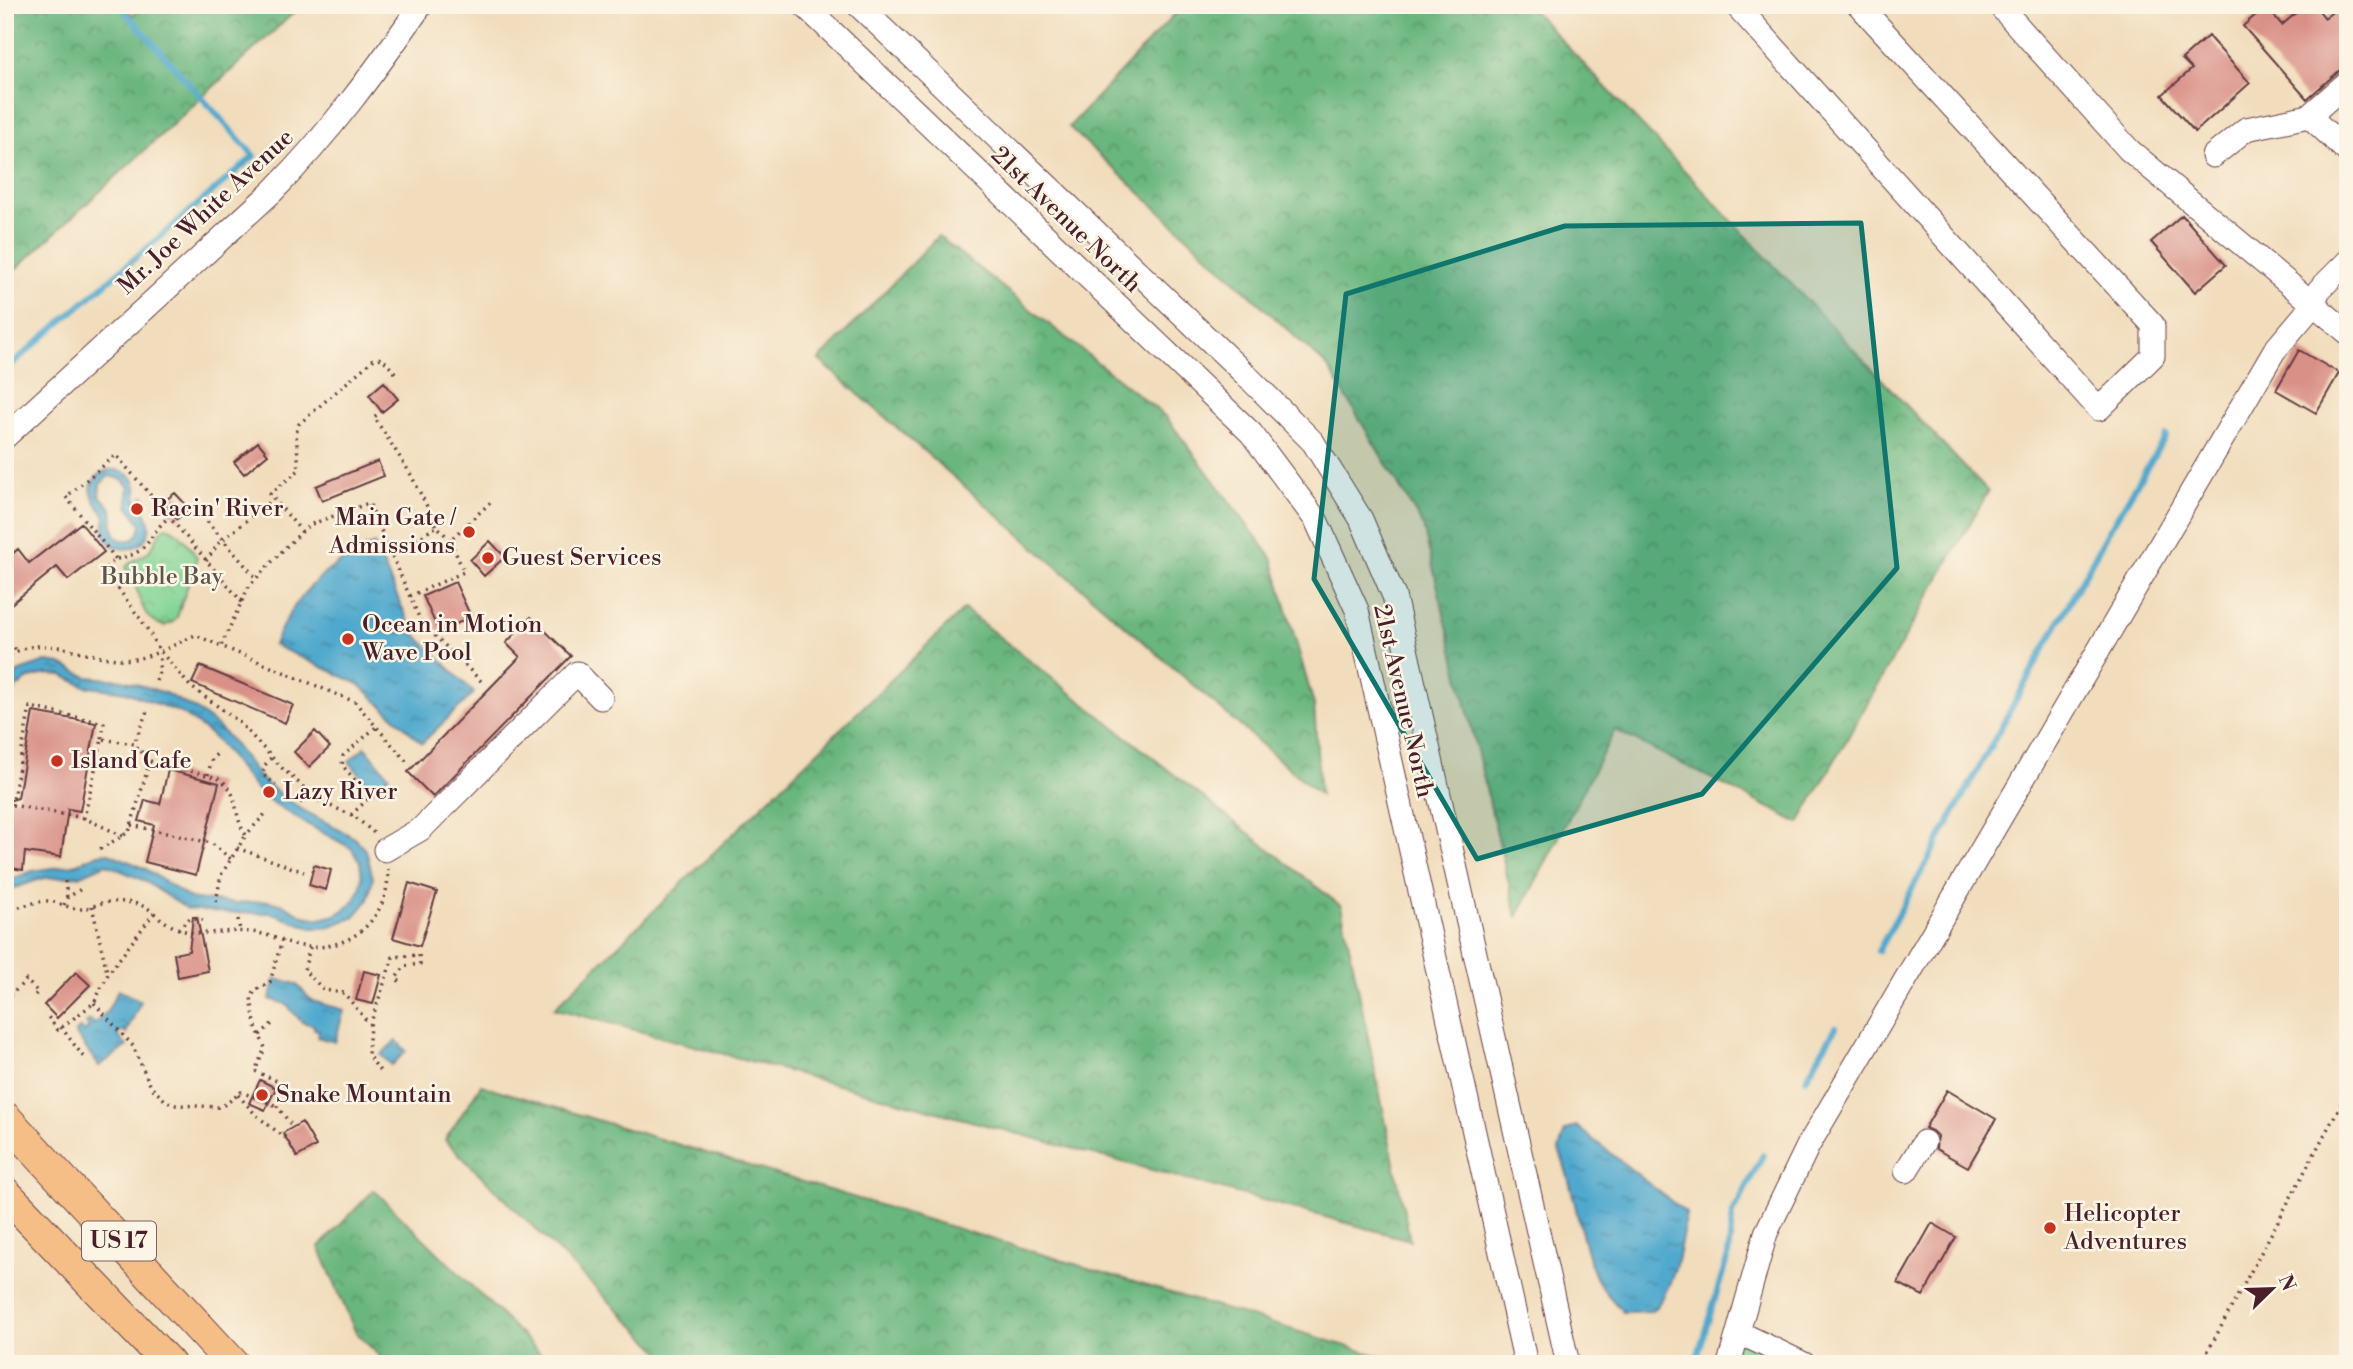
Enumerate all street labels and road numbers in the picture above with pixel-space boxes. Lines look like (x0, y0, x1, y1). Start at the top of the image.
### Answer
street label: Mr. Joe White Avenue (112, 123, 300, 301)
street label: 21st Avenue North (984, 141, 1148, 299)
street label: 21st Avenue North (1366, 601, 1440, 801)
road number: US 17 (82, 1222, 156, 1260)

